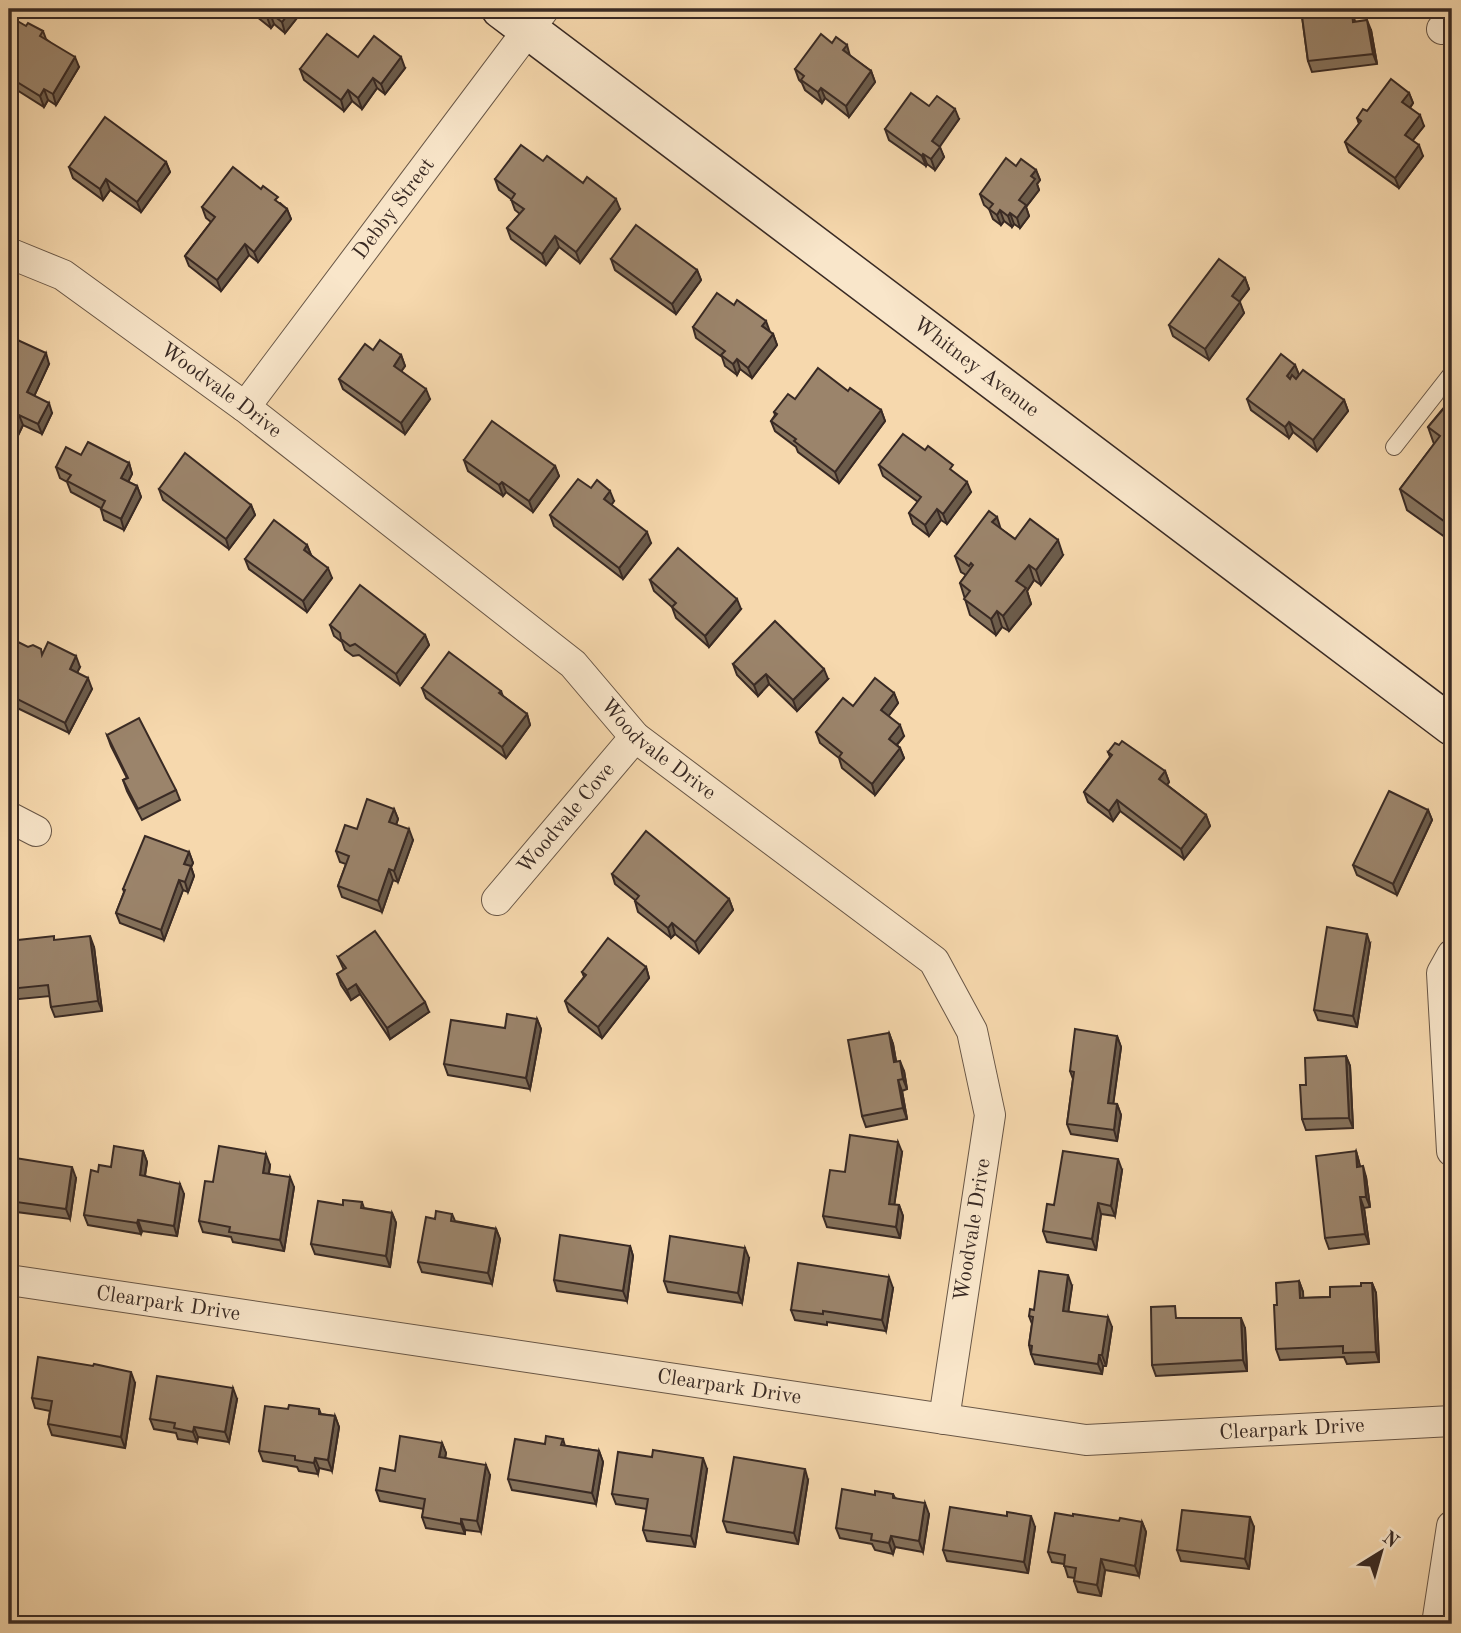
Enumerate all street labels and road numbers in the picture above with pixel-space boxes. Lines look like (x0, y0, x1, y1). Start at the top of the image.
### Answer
street label: Debby Street (349, 154, 438, 263)
street label: Whitney Avenue (909, 313, 1043, 421)
street label: Woodvale Drive (157, 339, 286, 442)
street label: Woodvale Drive (597, 694, 720, 804)
street label: Woodvale Cove (514, 759, 619, 878)
street label: Woodvale Drive (951, 1157, 995, 1303)
street label: Clearpark Drive (95, 1283, 242, 1325)
street label: Clearpark Drive (656, 1366, 803, 1408)
street label: Clearpark Drive (1219, 1415, 1365, 1444)

